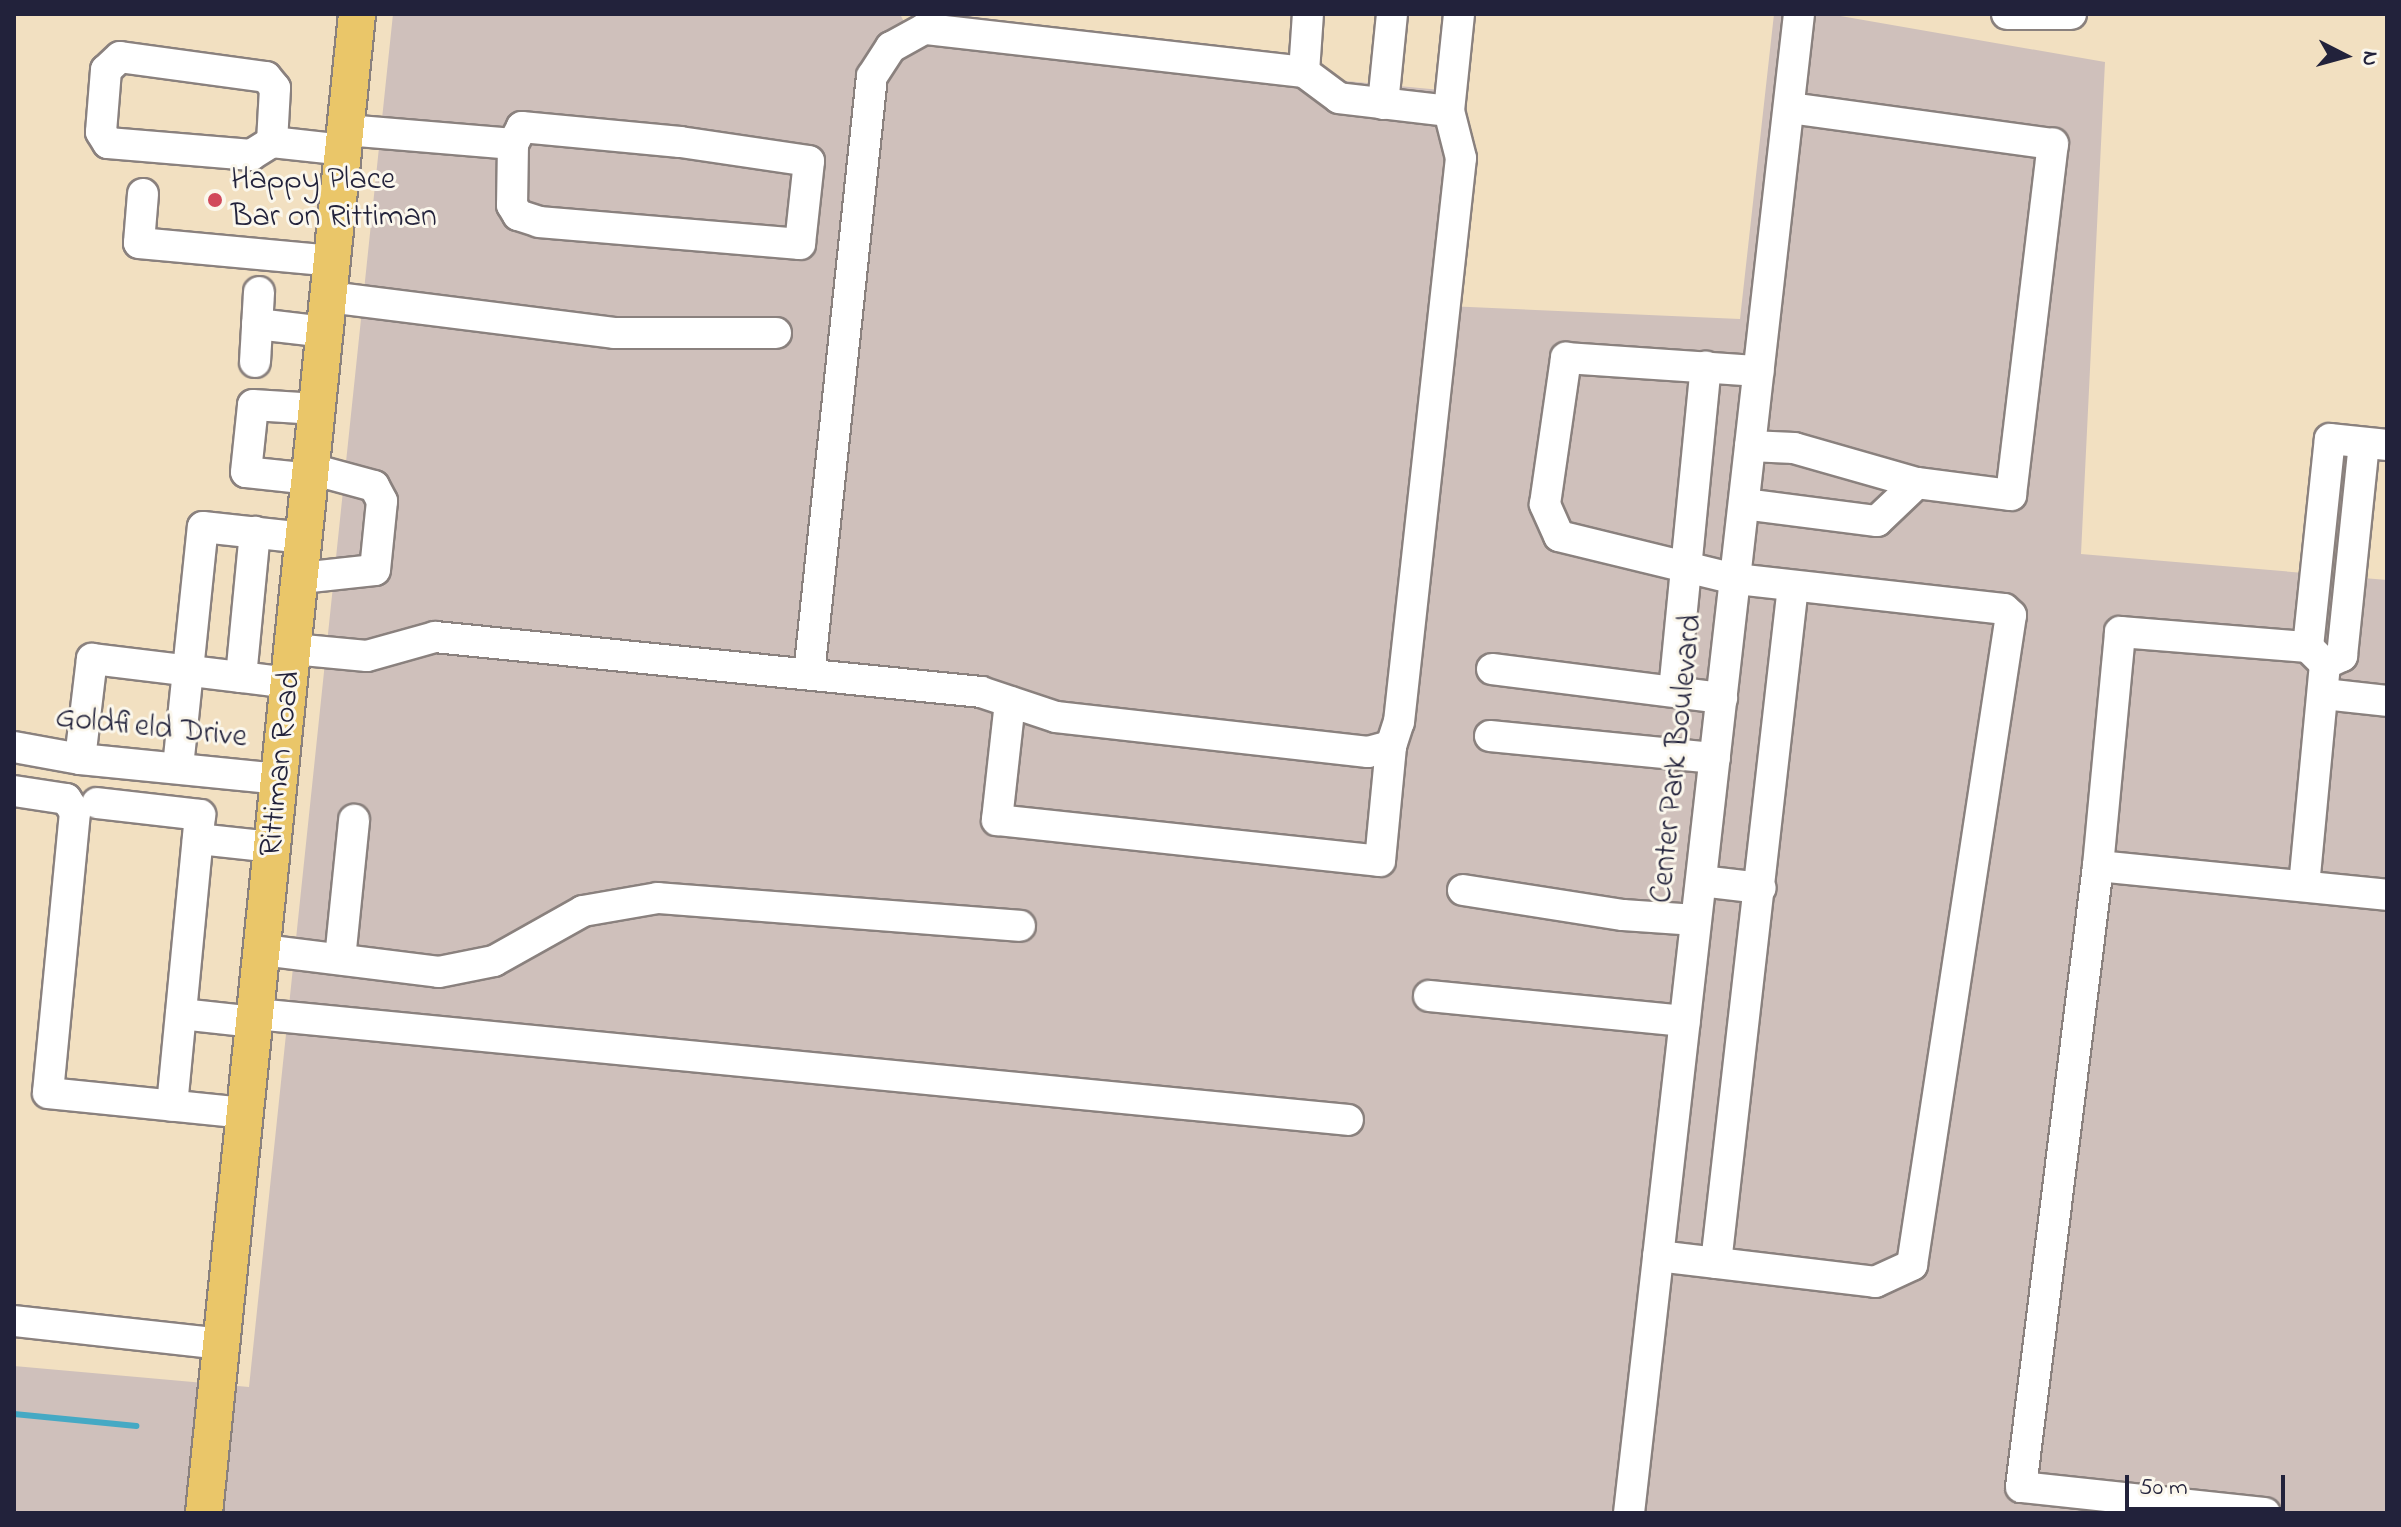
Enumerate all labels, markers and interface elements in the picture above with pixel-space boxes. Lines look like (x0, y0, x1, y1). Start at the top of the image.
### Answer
north arrow (2305, 16, 2385, 96)
text: N (2352, 49, 2386, 68)
place label: Happy Place Bar on Rittiman (231, 163, 437, 238)
marker: Happy Place Bar on Rittiman (206, 191, 224, 209)
street label: Center Park Boulevard (1644, 613, 1712, 905)
street label: Rittiman Road (253, 669, 311, 859)
street label: Goldfield Drive (53, 700, 249, 758)
scale bar (2129, 1459, 2289, 1509)
text: 50 m (2139, 1471, 2188, 1506)

